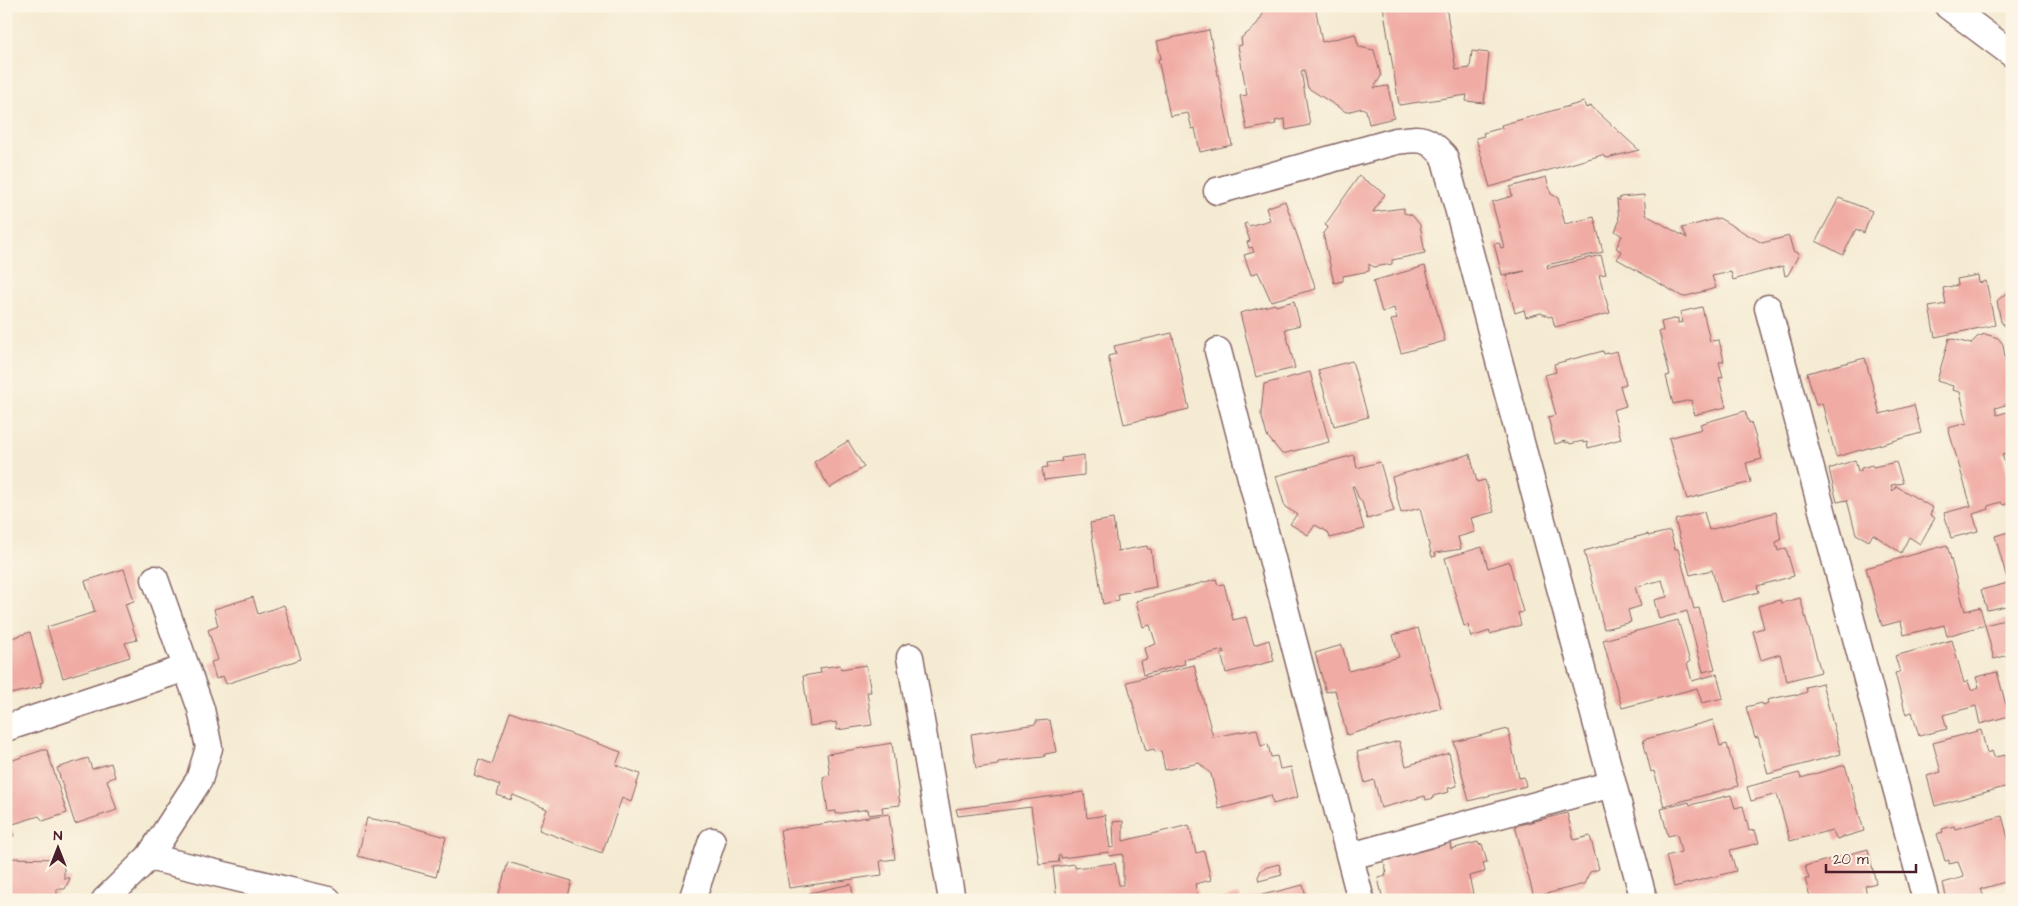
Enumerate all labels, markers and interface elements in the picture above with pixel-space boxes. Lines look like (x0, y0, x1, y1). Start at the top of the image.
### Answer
north arrow (32, 824, 82, 874)
text: N (54, 826, 63, 846)
scale bar (1826, 841, 1916, 873)
text: 20 m (1833, 849, 1869, 870)

